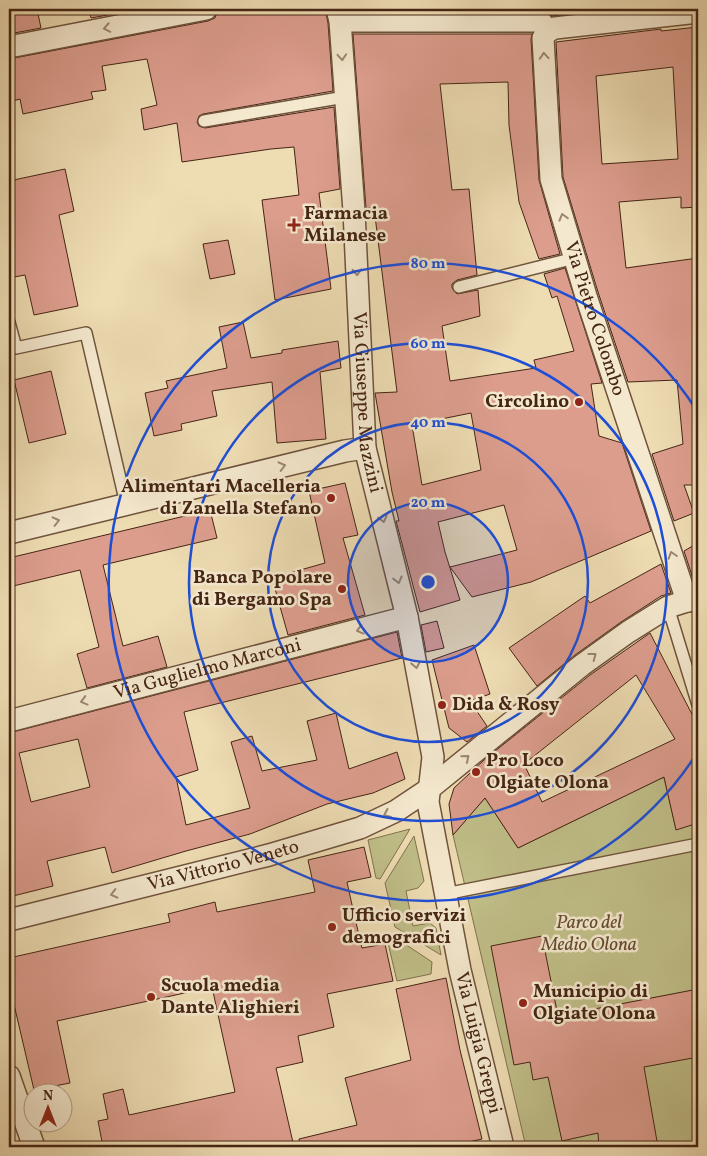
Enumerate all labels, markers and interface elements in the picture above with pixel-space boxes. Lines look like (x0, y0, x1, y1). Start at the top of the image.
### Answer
one-way arrow (102, 22, 111, 33)
one-way arrow (538, 52, 549, 60)
one-way arrow (337, 53, 348, 61)
place label: Farmacia Milanese (304, 201, 388, 249)
one-way arrow (558, 213, 568, 222)
marker: Farmacia Milanese (288, 219, 300, 231)
street label: Via Pietro Colombo (557, 238, 631, 399)
text: 80 m (411, 254, 446, 275)
one-way arrow (351, 268, 362, 276)
street label: Via Giuseppe Mazzini (346, 311, 389, 496)
text: 60 m (411, 334, 446, 355)
place label: Circolino (485, 389, 569, 415)
marker: Circolino (573, 396, 585, 408)
text: 40 m (410, 413, 446, 434)
one-way arrow (278, 461, 286, 472)
place label: Alimentari Macelleria di Zanella Stefano (121, 474, 321, 522)
marker: Alimentari Macelleria di Zanella Stefano (325, 492, 337, 504)
text: 20 m (411, 493, 446, 514)
one-way arrow (377, 515, 388, 524)
one-way arrow (52, 516, 61, 527)
one-way arrow (667, 551, 677, 559)
place label: Banca Popolare di Bergamo Spa (192, 565, 332, 613)
centre of rings (419, 573, 437, 591)
one-way arrow (392, 576, 403, 585)
marker: Banca Popolare di Bergamo Spa (336, 583, 348, 595)
one-way arrow (356, 624, 364, 634)
street label: Via Guglielmo Marconi (111, 632, 304, 706)
one-way arrow (587, 654, 596, 662)
one-way arrow (410, 661, 421, 670)
place label: Dida & Rosy (452, 692, 560, 718)
one-way arrow (80, 696, 88, 706)
marker: Dida & Rosy (436, 699, 448, 711)
place label: Pro Loco Olgiate Olona (486, 748, 609, 796)
one-way arrow (461, 755, 470, 764)
marker: Pro Loco Olgiate Olona (470, 766, 482, 778)
one-way arrow (384, 808, 393, 818)
street label: Via Vittorio Veneto (145, 834, 302, 898)
one-way arrow (110, 888, 119, 899)
place label: Ufficio servizi demografici (342, 903, 466, 951)
park label: Parco del Medio Olona (540, 910, 637, 958)
marker: Ufficio servizi demografici (326, 921, 338, 933)
street label: Via Luigia Greppi (448, 969, 508, 1117)
place label: Scuola media Dante Alighieri (161, 973, 300, 1021)
place label: Municipio di Olgiate Olona (533, 979, 656, 1027)
marker: Scuola media Dante Alighieri (145, 991, 157, 1003)
marker: Municipio di Olgiate Olona (517, 997, 529, 1009)
north arrow (22, 1084, 72, 1134)
text: N (43, 1087, 53, 1106)

